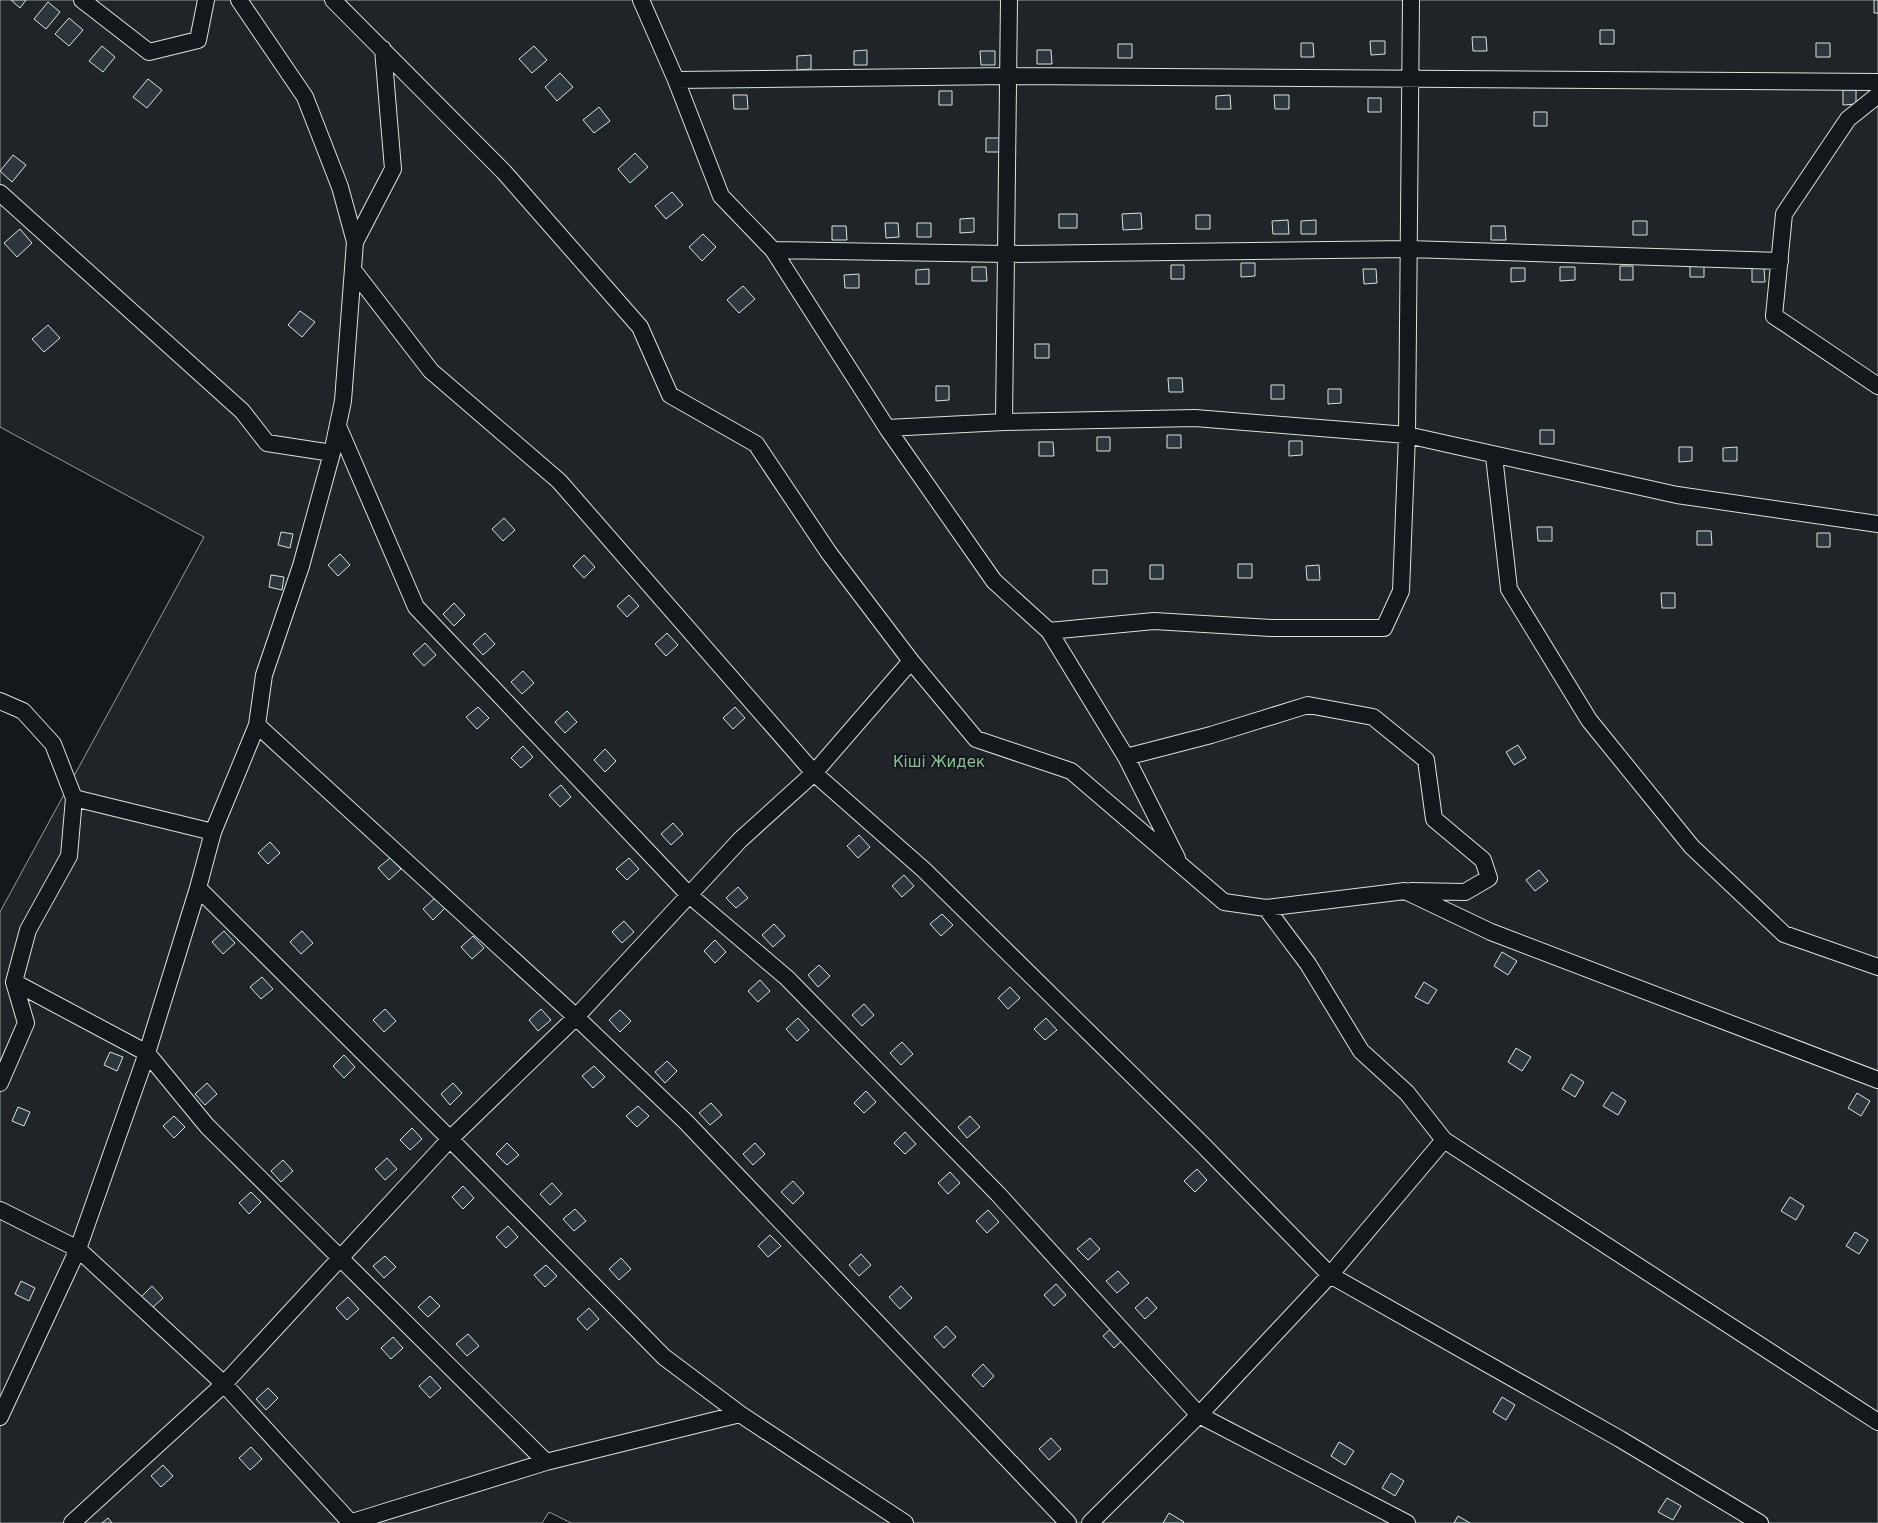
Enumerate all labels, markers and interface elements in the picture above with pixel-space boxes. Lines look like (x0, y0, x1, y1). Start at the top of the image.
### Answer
park label: Кіші Жидек (893, 753, 985, 771)

